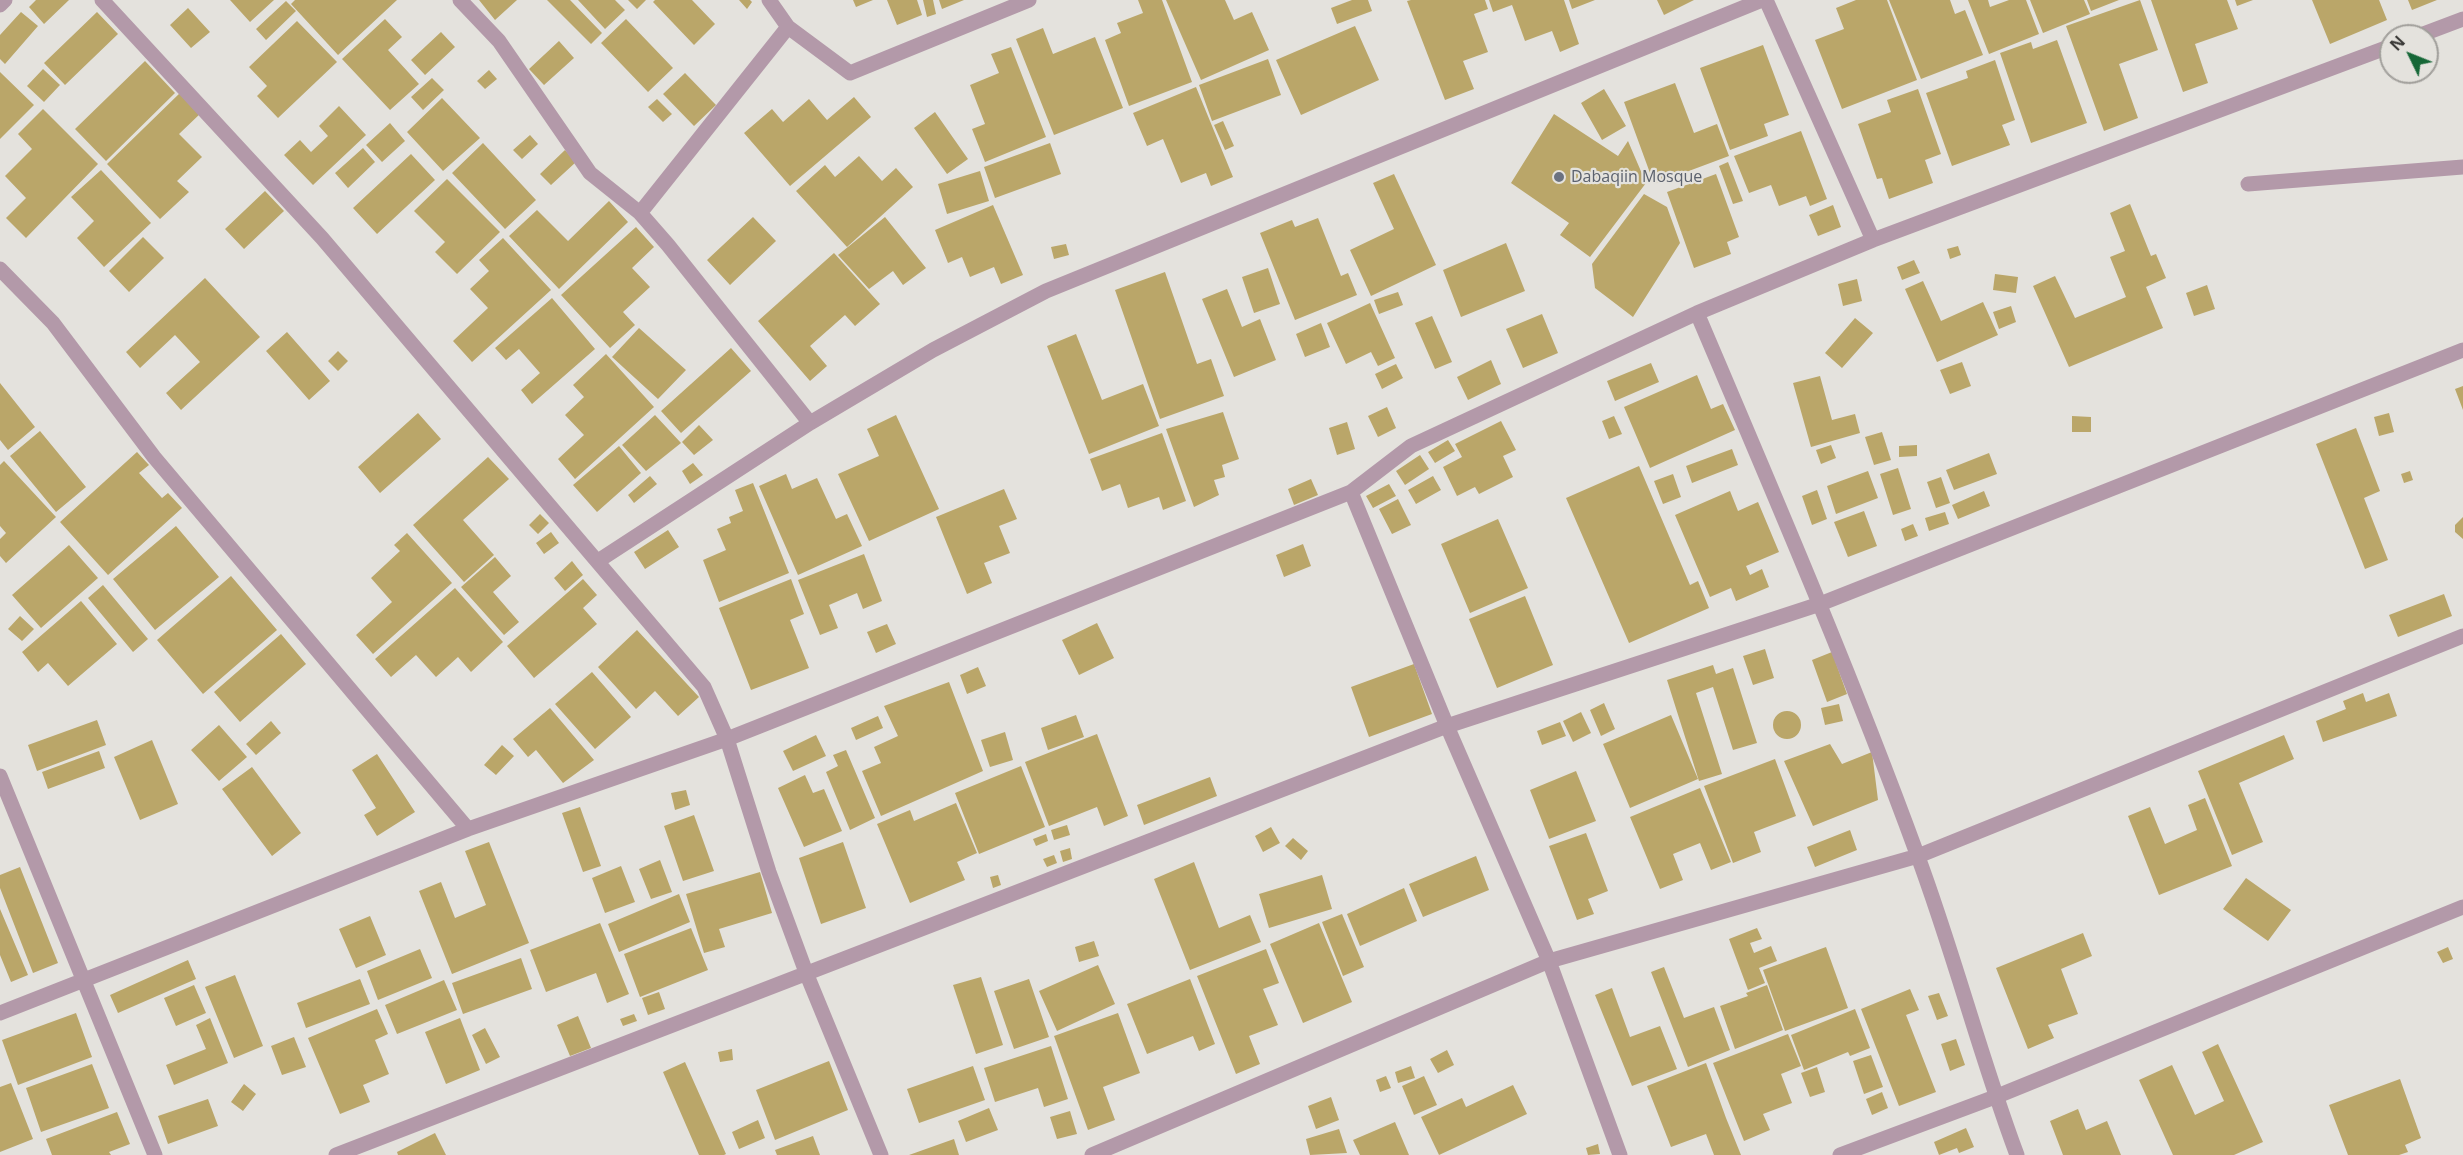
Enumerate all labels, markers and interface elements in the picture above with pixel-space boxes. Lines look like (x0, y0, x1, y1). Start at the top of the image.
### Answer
north arrow (2379, 24, 2439, 84)
text: N (2385, 31, 2410, 55)
place label: Dabaqiin Mosque (1571, 167, 1702, 187)
marker: Dabaqiin Mosque (1552, 170, 1566, 184)

